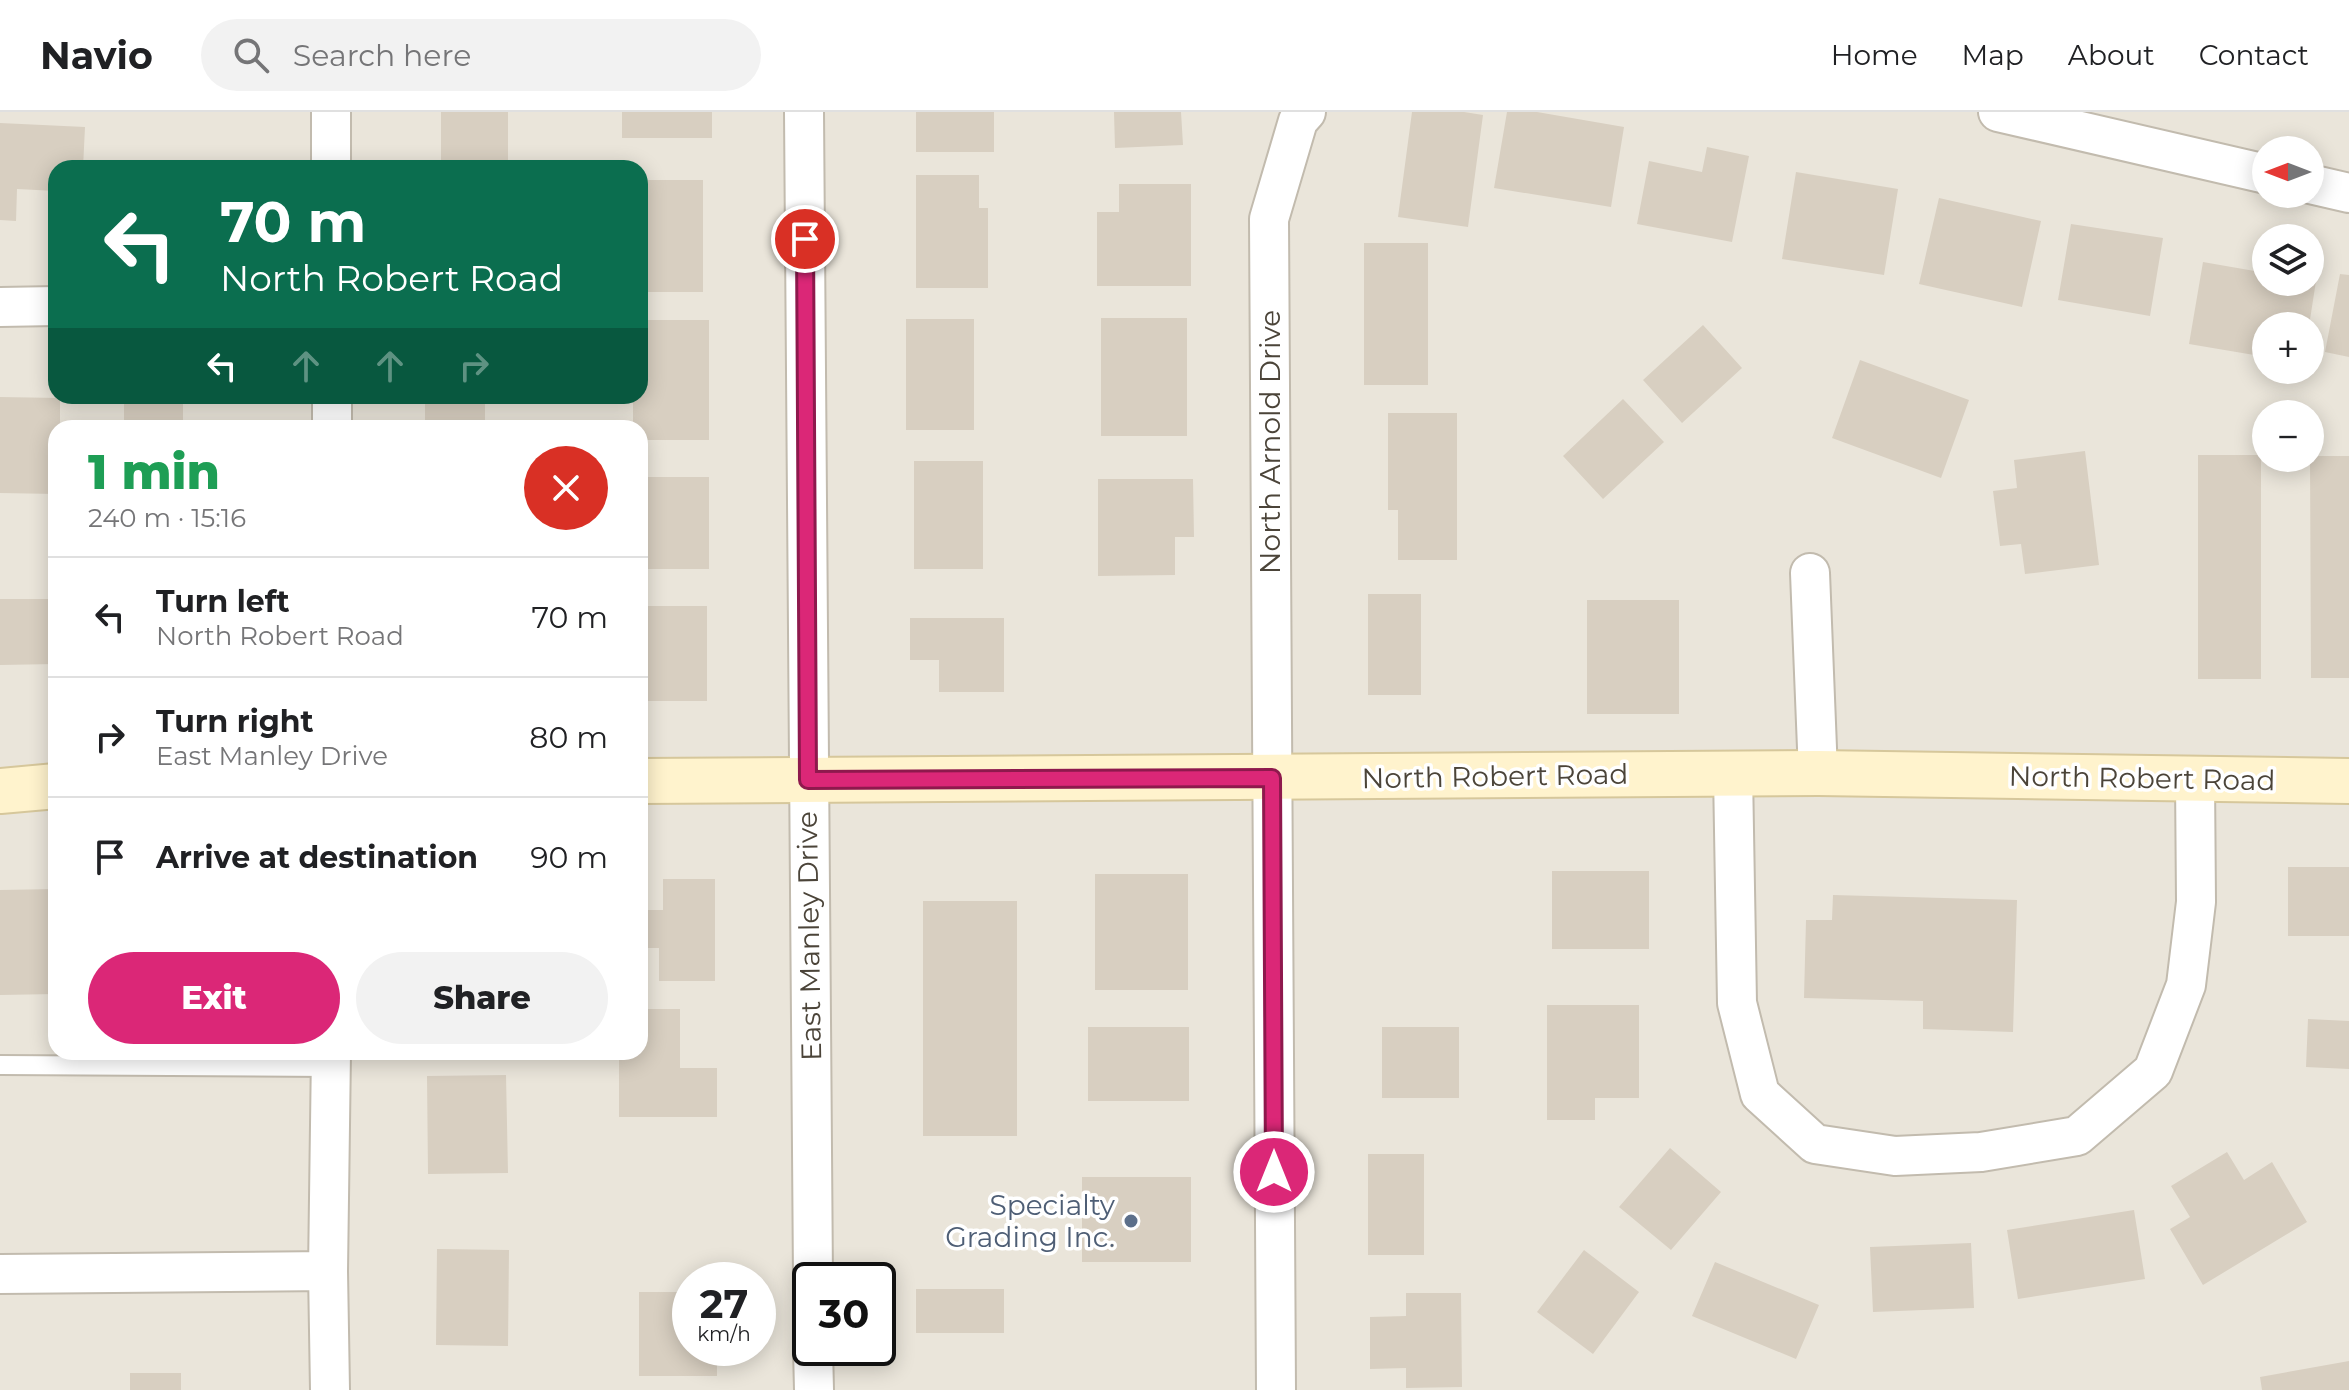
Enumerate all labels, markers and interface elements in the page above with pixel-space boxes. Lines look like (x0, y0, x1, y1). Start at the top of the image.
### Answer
search box (201, 19, 761, 91)
text: Navio (40, 32, 153, 79)
icon: search (229, 33, 273, 77)
text: Search here (293, 37, 471, 74)
text: Home (1831, 38, 1918, 72)
text: Map (1962, 38, 2024, 72)
text: About (2068, 38, 2155, 72)
text: Contact (2199, 38, 2309, 72)
north arrow (2252, 136, 2324, 208)
map controls (2252, 136, 2324, 472)
text: 70 m (220, 188, 366, 256)
icon: left (88, 192, 192, 296)
pin (771, 205, 839, 273)
icon: arrive (783, 217, 827, 261)
button: layers (2252, 224, 2324, 296)
text: North Robert Road (220, 256, 563, 300)
street label: North Arnold Drive (1253, 310, 1287, 574)
button: + (2252, 312, 2324, 384)
icon: left (200, 344, 244, 388)
icon: ahead (284, 344, 328, 388)
icon: ahead (368, 344, 412, 388)
icon: right (452, 344, 496, 388)
button: − (2252, 400, 2324, 472)
text: 1 min (88, 443, 220, 501)
button: close (524, 446, 608, 530)
text: 240 m · 15:16 (88, 502, 246, 534)
text: Turn left (156, 583, 289, 620)
icon: left (88, 595, 132, 639)
text: 70 m (531, 599, 608, 636)
text: North Robert Road (156, 620, 404, 652)
text: Turn right (156, 703, 313, 740)
icon: right (88, 715, 132, 759)
text: 80 m (529, 719, 608, 756)
text: East Manley Drive (156, 740, 388, 772)
street label: North Robert Road (1361, 757, 1629, 795)
street label: North Robert Road (2008, 759, 2276, 797)
street label: East Manley Drive (790, 811, 828, 1061)
icon: arrive (88, 835, 132, 879)
text: Arrive at destination (156, 839, 478, 876)
text: 90 m (530, 839, 608, 876)
button: Exit (88, 952, 340, 1044)
button: Share (356, 952, 608, 1044)
position arrow (1232, 1130, 1316, 1214)
place label: Specialty Grading Inc. (945, 1188, 1116, 1254)
marker: Specialty Grading Inc. (1122, 1212, 1140, 1230)
speed limit sign: 30 (792, 1262, 896, 1366)
text: 27 (700, 1279, 748, 1328)
text: km/h (697, 1322, 751, 1346)

